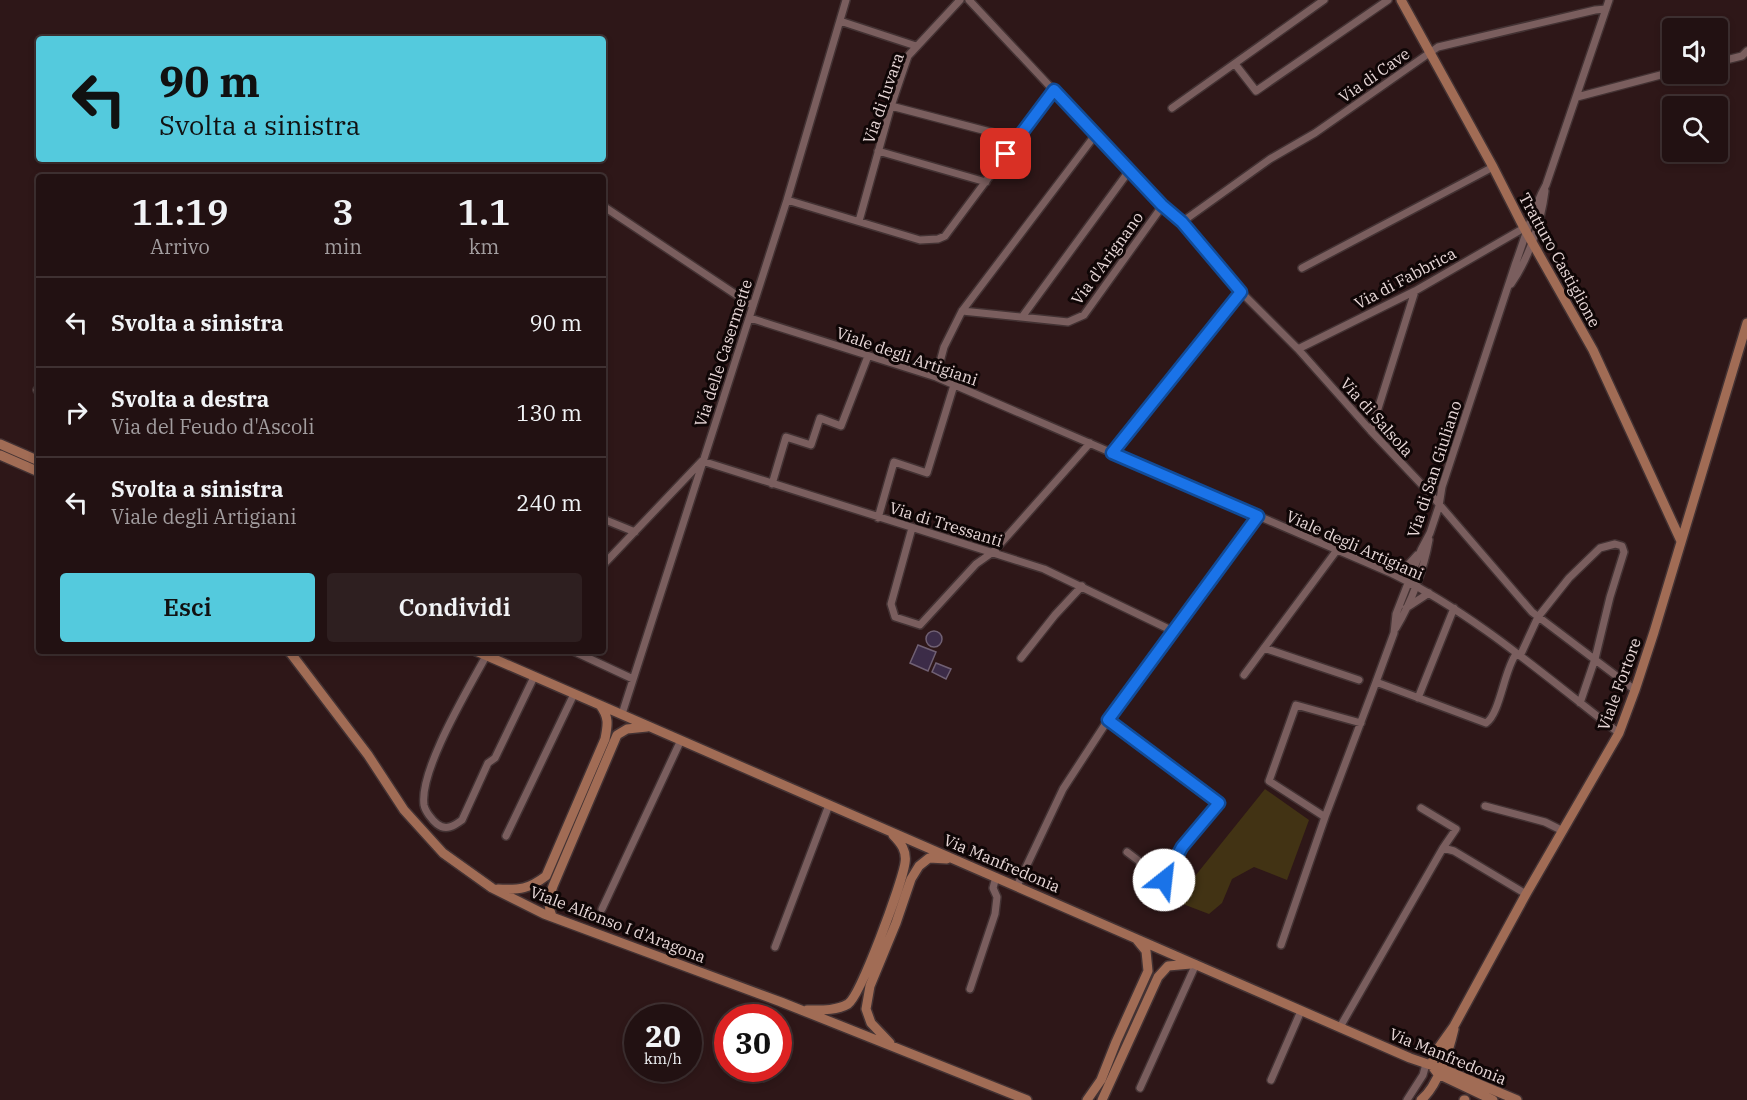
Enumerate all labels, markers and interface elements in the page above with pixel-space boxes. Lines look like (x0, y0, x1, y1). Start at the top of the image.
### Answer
map controls (1662, 18, 1728, 162)
button: sound (1662, 18, 1728, 84)
street label: Via di Cave (1335, 43, 1413, 107)
street label: Via di Iuvara (858, 50, 908, 146)
text: 90 m (159, 54, 260, 109)
icon: left (60, 60, 138, 138)
button: search (1662, 96, 1728, 162)
text: Svolta a sinistra (159, 107, 361, 142)
pin (980, 128, 1031, 179)
icon: arrive (989, 137, 1022, 170)
text: 11:19 (131, 188, 229, 235)
text: 3 (332, 188, 354, 235)
text: 1.1 (457, 188, 511, 235)
street label: Tratturo Castiglione (1515, 189, 1605, 331)
street label: Via d'Arignano (1067, 208, 1147, 308)
text: Arrivo (150, 233, 210, 260)
text: min (324, 233, 362, 260)
text: km (469, 233, 499, 260)
street label: Via di Fabbrica (1351, 243, 1460, 313)
street label: Via delle Casermette (690, 277, 756, 429)
icon: left (60, 306, 93, 339)
text: Svolta a sinistra (111, 308, 284, 337)
text: 90 m (530, 308, 582, 337)
street label: Viale degli Artigiani (834, 322, 980, 390)
street label: Via di Salsola (1336, 373, 1418, 461)
text: Svolta a destra (111, 384, 269, 413)
icon: right (60, 396, 93, 429)
text: 130 m (516, 398, 582, 427)
street label: Via di San Giuliano (1402, 398, 1466, 540)
text: Via del Feudo d'Ascoli (111, 413, 315, 440)
text: Svolta a sinistra (111, 474, 284, 503)
icon: left (60, 486, 93, 519)
text: 240 m (516, 488, 582, 517)
street label: Via di Tressanti (887, 497, 1005, 551)
text: Viale degli Artigiani (111, 503, 296, 530)
street label: Viale degli Artigiani (1283, 506, 1427, 584)
button: Esci (60, 573, 315, 642)
button: Condividi (327, 573, 582, 642)
street label: Viale Fortore (1593, 635, 1645, 733)
street label: Via Manfredonia (941, 829, 1064, 897)
position arrow (1132, 848, 1196, 912)
street label: Viale Alfonso I d'Aragona (527, 881, 709, 967)
speed limit sign: 30 (714, 1004, 792, 1082)
text: 20 (645, 1016, 681, 1055)
street label: Via Manfredonia (1386, 1023, 1510, 1089)
text: km/h (644, 1049, 682, 1068)

